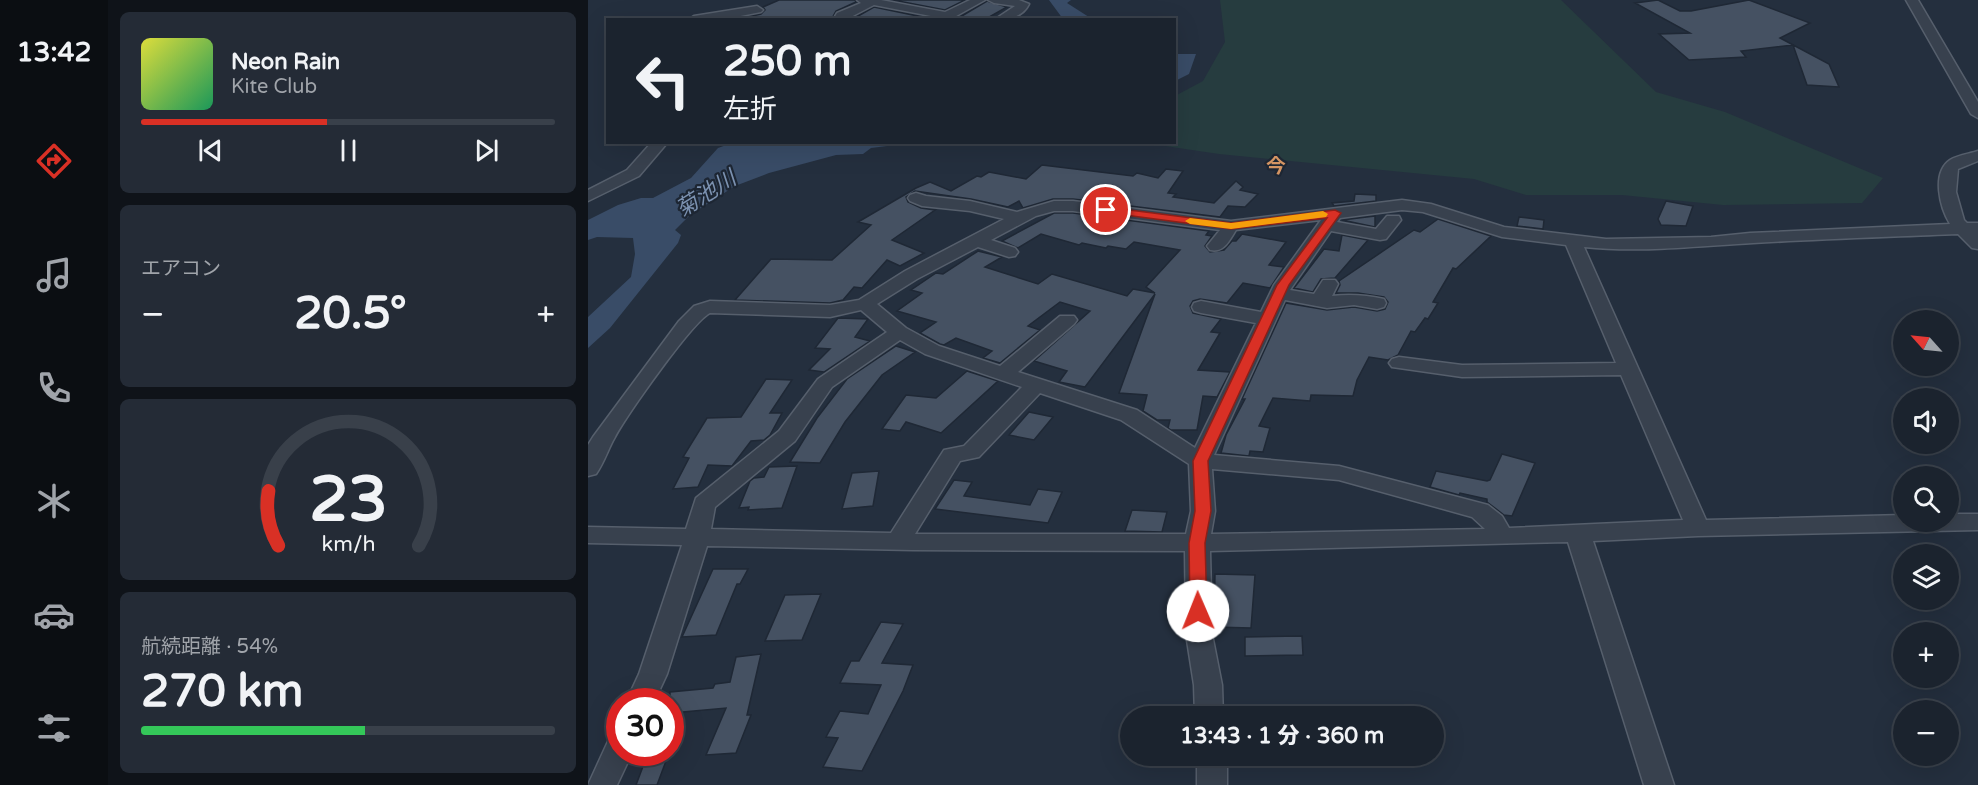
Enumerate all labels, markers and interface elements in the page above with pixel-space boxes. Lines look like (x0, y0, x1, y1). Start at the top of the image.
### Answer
text: 13:42 (17, 36, 91, 69)
text: 250 m (723, 36, 852, 87)
icon: left (624, 42, 702, 120)
text: Neon Rain (231, 49, 340, 75)
text: Kite Club (231, 75, 317, 99)
text: 左折 (723, 93, 777, 126)
icon: previous (194, 134, 227, 167)
icon: pause (332, 134, 365, 167)
icon: next (470, 134, 503, 167)
icon: directions (33, 140, 75, 182)
district label: 今 (1266, 155, 1286, 179)
water label: 菊池川 (671, 164, 743, 223)
pin (1080, 184, 1131, 235)
icon: arrive (1089, 193, 1122, 226)
icon: music (33, 254, 75, 296)
text: エアコン (141, 257, 221, 281)
text: 20.5° (294, 287, 407, 341)
text: − (141, 295, 165, 334)
text: + (536, 295, 555, 334)
north arrow (1893, 310, 1959, 376)
map controls (1893, 310, 1959, 766)
icon: phone (33, 367, 75, 409)
button: sound (1893, 388, 1959, 454)
text: 23 (309, 463, 387, 538)
button: search (1893, 466, 1959, 532)
icon: climate (33, 480, 75, 522)
text: km/h (321, 532, 375, 558)
button: layers (1893, 544, 1959, 610)
position arrow (1166, 579, 1230, 643)
icon: car (33, 594, 75, 636)
button: + (1893, 622, 1959, 688)
text: 航続距離 · 54% (141, 635, 278, 659)
text: 270 km (141, 665, 303, 719)
speed limit sign: 30 (606, 688, 684, 766)
button: − (1893, 700, 1959, 766)
icon: filters (33, 707, 75, 749)
text: 13:43 · 1 分 · 360 m (1180, 723, 1384, 749)

